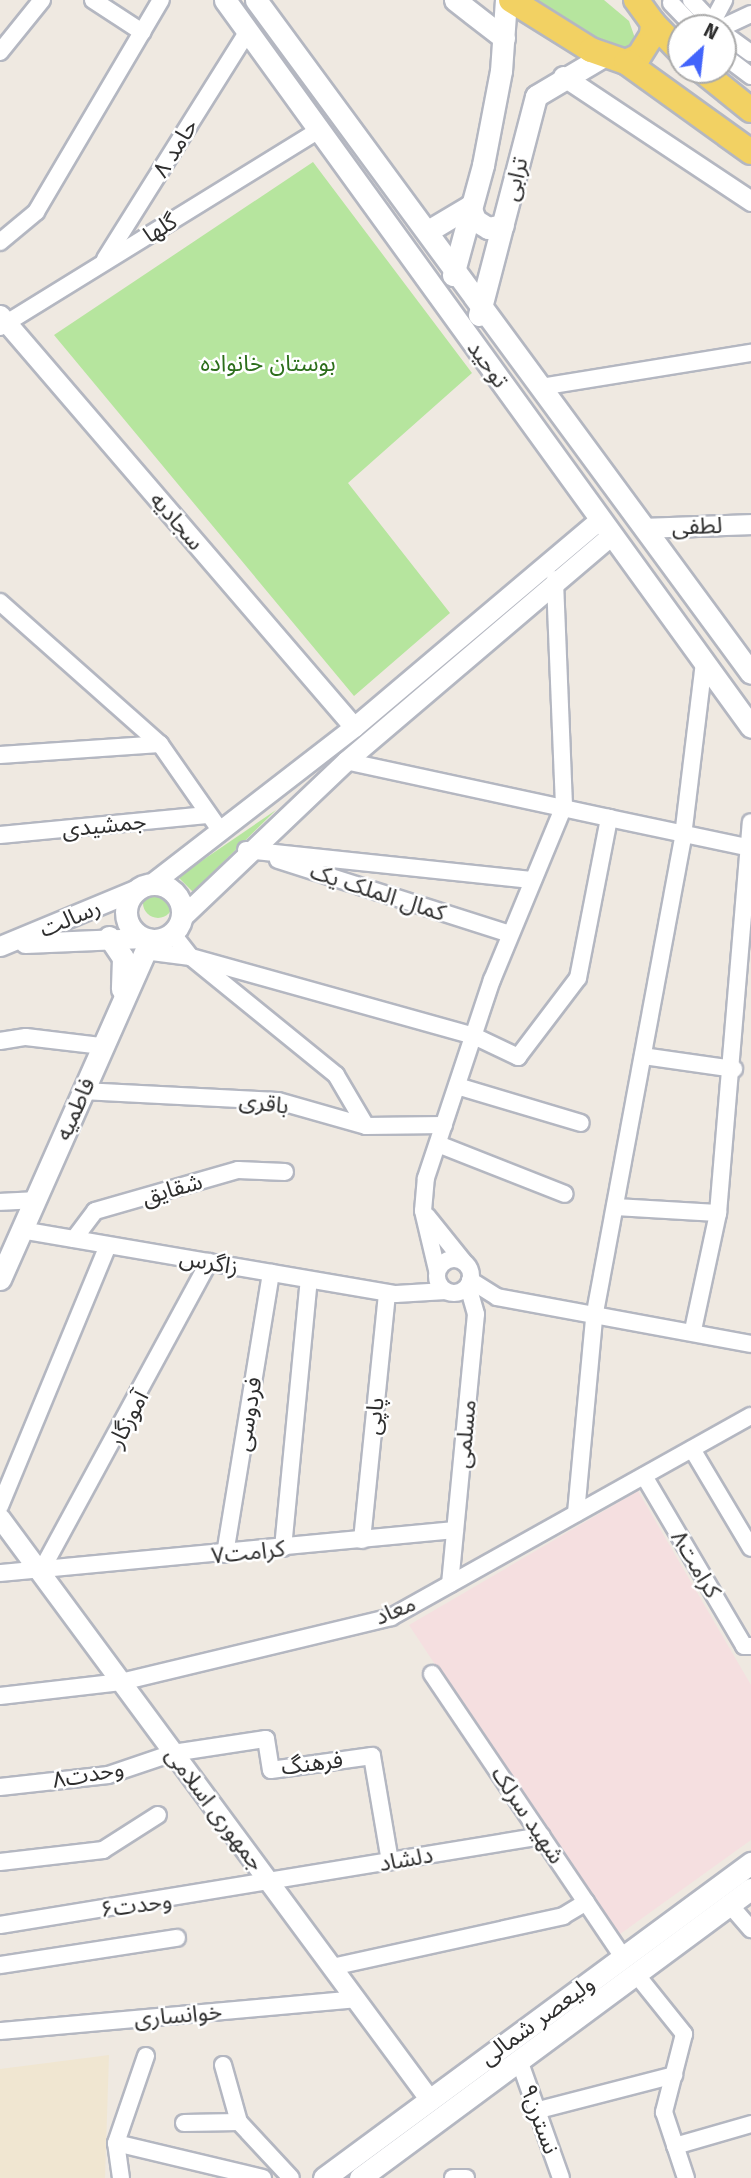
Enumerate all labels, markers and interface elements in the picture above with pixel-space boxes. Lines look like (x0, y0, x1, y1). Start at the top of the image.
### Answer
north arrow (667, 14, 737, 84)
text: N (700, 19, 722, 45)
street label: حامد ۸ (146, 114, 204, 182)
street label: ترابی (496, 154, 534, 204)
street label: گلها (138, 207, 182, 249)
street label: توحید (462, 335, 514, 393)
park label: بوستان خانواده (200, 349, 336, 377)
street label: سجادیه (144, 486, 210, 556)
street label: لطفی (671, 511, 723, 541)
street label: جمشیدی (60, 807, 148, 843)
street label: کمال الملک یک (307, 857, 449, 927)
street label: رسالت (35, 893, 105, 943)
street label: فاطمیه (49, 1073, 101, 1145)
street label: باقری (238, 1086, 290, 1120)
street label: شقایق (139, 1167, 205, 1211)
street label: زاگرس (178, 1243, 240, 1281)
street label: فردوسی (229, 1375, 267, 1453)
street label: آموزگار (102, 1386, 154, 1452)
street label: پاپی (358, 1396, 390, 1436)
street label: مسلمی (448, 1399, 482, 1469)
street label: کرامت۸ (665, 1525, 727, 1603)
street label: کرامت۷ (210, 1534, 286, 1570)
street label: معاد (370, 1589, 420, 1631)
street label: جمهوری اسلامی (160, 1742, 270, 1876)
street label: فرهنگ (280, 1746, 344, 1780)
street label: وحدت۸ (50, 1754, 126, 1794)
street label: شهید سرلک (485, 1761, 571, 1869)
street label: دلشاد (377, 1841, 435, 1877)
street label: وحدت۶ (98, 1886, 174, 1924)
street label: ولیعصر شمالی (474, 1969, 600, 2071)
street label: خوانساری (133, 1997, 223, 2033)
street label: نسترن۹ (515, 2080, 565, 2158)

